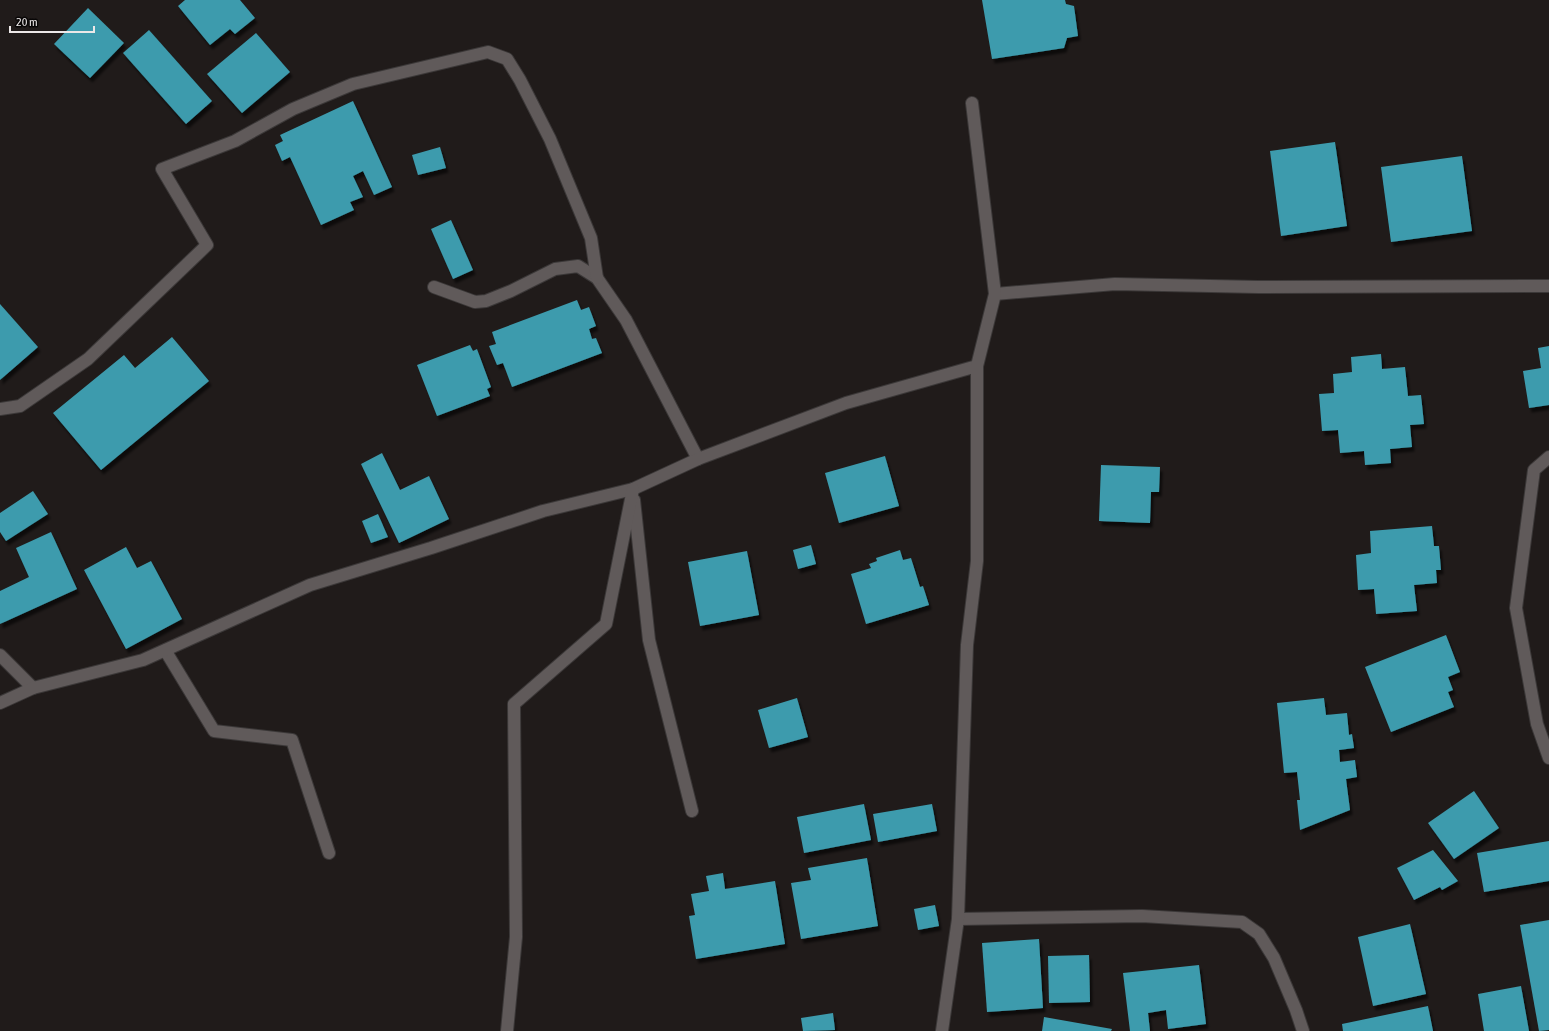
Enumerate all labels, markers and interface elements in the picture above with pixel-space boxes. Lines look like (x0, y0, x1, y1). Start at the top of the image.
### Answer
scale bar (10, 8, 94, 34)
text: 20 m (16, 15, 38, 29)

